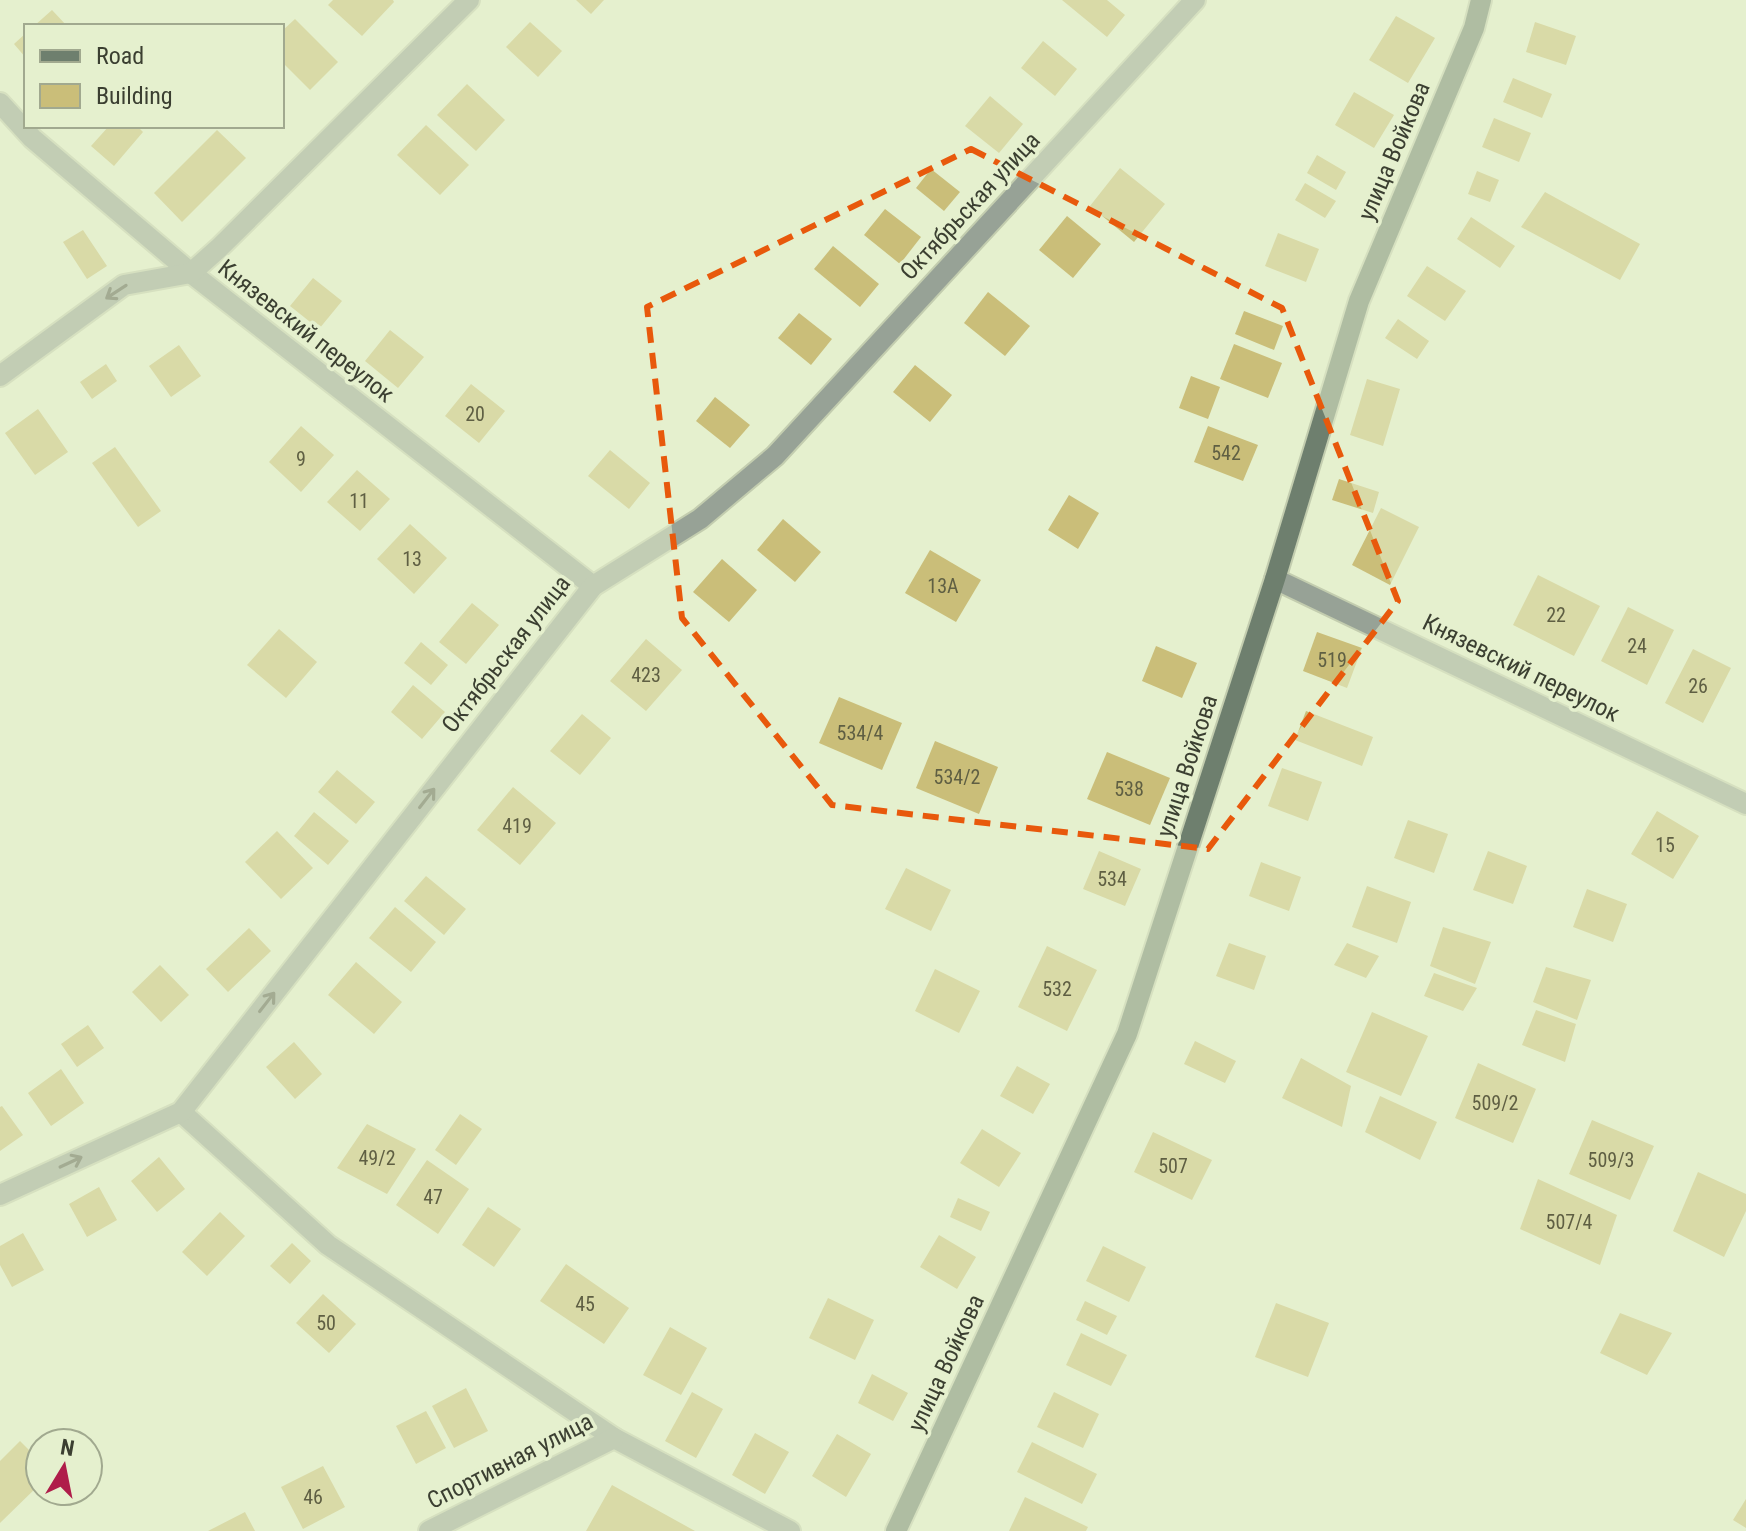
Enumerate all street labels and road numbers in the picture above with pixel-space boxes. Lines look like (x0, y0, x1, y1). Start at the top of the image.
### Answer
street label: улица Войкова (1352, 77, 1436, 225)
street label: Октябрьская улица (894, 126, 1046, 286)
street label: Князевский переулок (213, 254, 400, 409)
street label: Октябрьская улица (436, 570, 576, 738)
street label: Князевский переулок (1418, 608, 1624, 728)
street label: улица Войкова (1151, 691, 1223, 841)
street label: улица Войкова (902, 1290, 990, 1436)
street label: Спортивная улица (422, 1407, 598, 1515)

